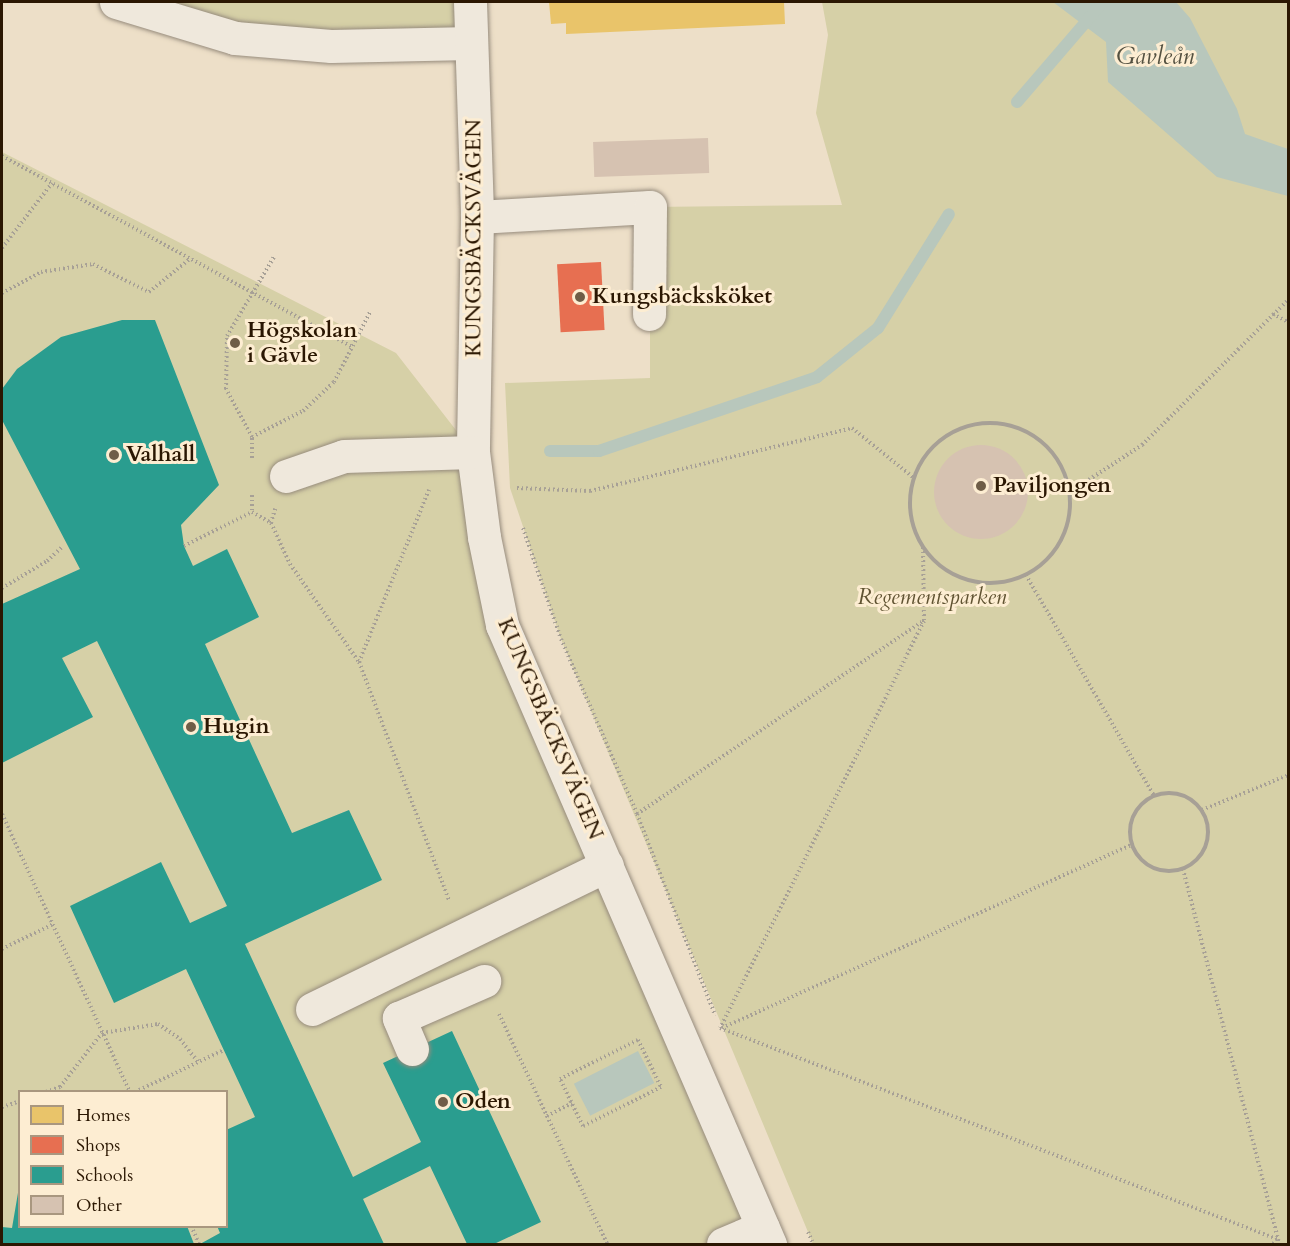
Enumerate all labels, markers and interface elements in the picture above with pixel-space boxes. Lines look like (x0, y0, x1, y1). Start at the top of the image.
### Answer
water label: Gavleån (1116, 43, 1194, 71)
street label: KUNGSBÄCKSVÄGEN (461, 119, 487, 357)
place label: Kungsbäcksköket (592, 284, 772, 310)
marker: Kungsbäcksköket (573, 290, 587, 304)
place label: Högskolan i Gävle (247, 317, 357, 368)
marker: Högskolan i Gävle (228, 336, 242, 350)
place label: Valhall (126, 442, 195, 468)
marker: Valhall (107, 448, 121, 462)
place label: Paviljongen (993, 473, 1111, 499)
marker: Paviljongen (974, 479, 988, 493)
park label: Regementsparken (857, 585, 1007, 611)
street label: KUNGSBÄCKSVÄGEN (491, 614, 609, 844)
place label: Hugin (203, 714, 270, 740)
marker: Hugin (184, 720, 198, 734)
place label: Oden (455, 1089, 511, 1115)
legend (18, 1090, 228, 1228)
marker: Oden (436, 1095, 450, 1109)
text: Homes (76, 1103, 130, 1128)
text: Shops (76, 1133, 120, 1158)
text: Schools (76, 1163, 133, 1188)
text: Other (76, 1193, 122, 1218)

